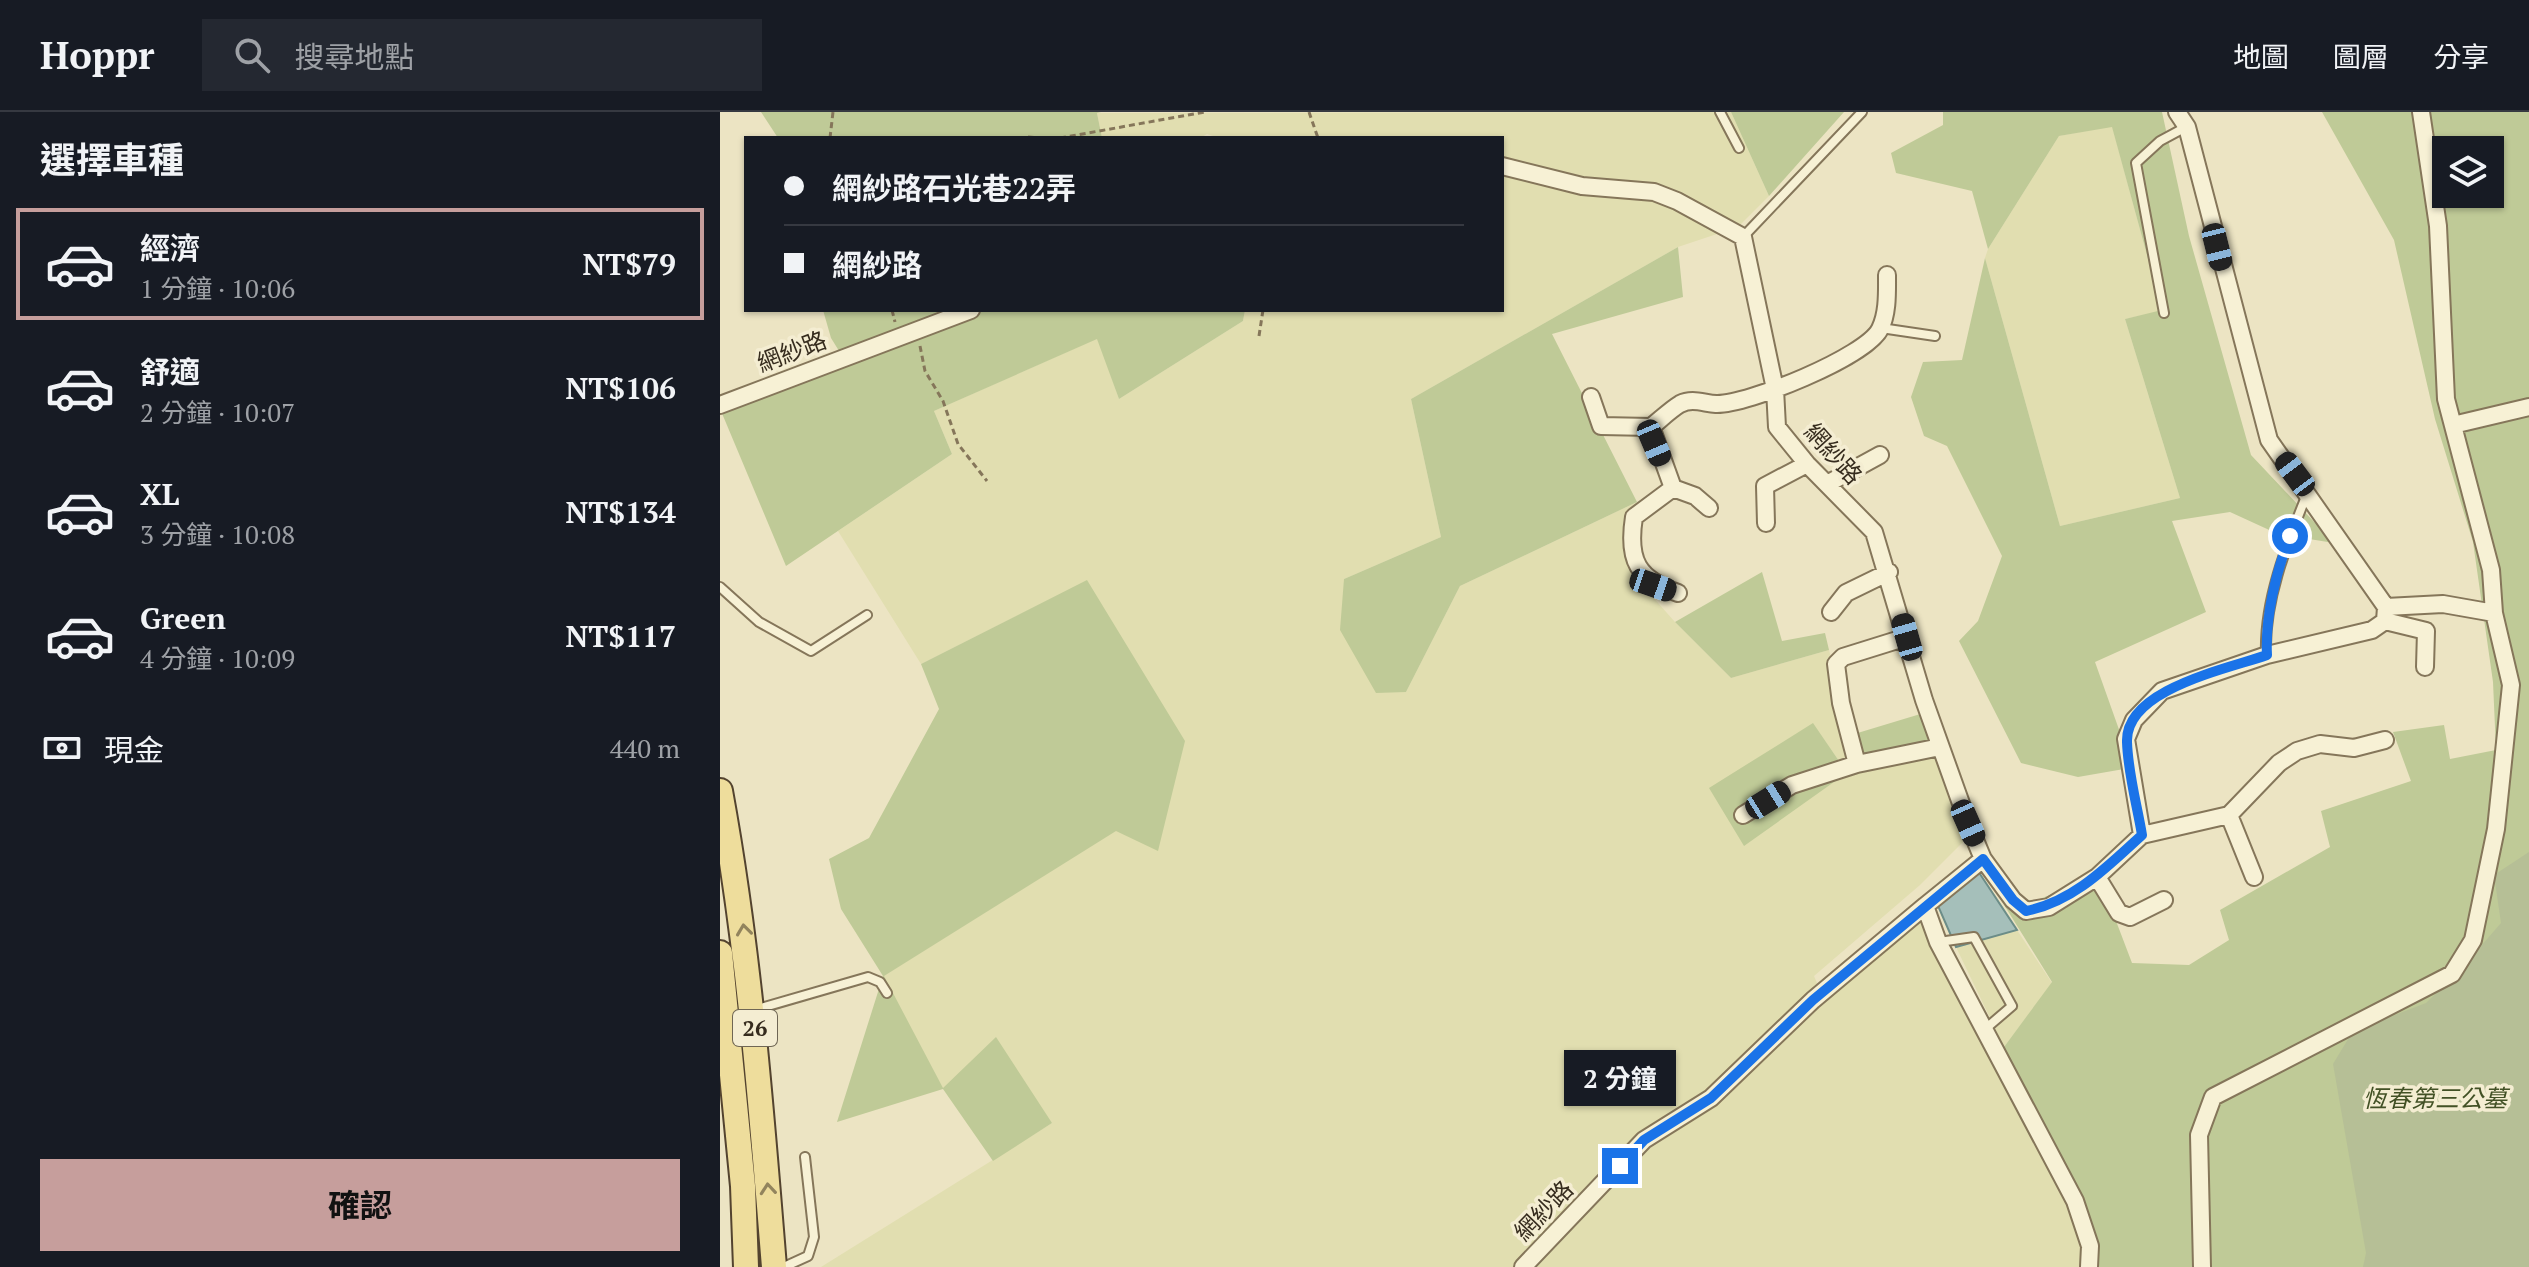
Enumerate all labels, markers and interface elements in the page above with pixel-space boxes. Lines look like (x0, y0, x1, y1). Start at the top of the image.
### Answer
search box (202, 19, 762, 91)
text: Hoppr (40, 30, 154, 80)
icon: search (230, 33, 274, 77)
text: 搜尋地點 (294, 37, 414, 77)
text: 地圖 (2233, 38, 2289, 75)
text: 圖層 (2333, 38, 2389, 75)
text: 分享 (2433, 38, 2489, 75)
text: 選擇車種 (40, 136, 184, 183)
map controls (2432, 136, 2504, 208)
button: layers (2432, 136, 2504, 208)
text: 網紗路石光巷22弄 (832, 168, 1076, 208)
car (2200, 221, 2234, 273)
icon: car (44, 228, 116, 300)
text: 經濟 (140, 228, 200, 268)
text: NT$79 (582, 244, 676, 284)
text: 網紗路 (832, 245, 922, 285)
text: 1 分鐘 · 10:06 (140, 271, 295, 305)
street label: 網紗路 (752, 323, 831, 379)
icon: car (44, 352, 116, 424)
text: 舒適 (140, 352, 200, 392)
text: NT$106 (565, 368, 676, 408)
text: 2 分鐘 · 10:07 (140, 395, 295, 429)
car (1634, 416, 1674, 470)
street label: 網紗路 (1798, 416, 1870, 491)
car (2271, 448, 2319, 500)
text: XL (140, 474, 179, 514)
icon: car (44, 476, 116, 548)
text: NT$134 (565, 492, 676, 532)
text: 3 分鐘 · 10:08 (140, 517, 295, 551)
route start (2272, 518, 2308, 554)
car (1626, 566, 1680, 604)
text: Green (140, 598, 226, 638)
icon: car (44, 600, 116, 672)
car (1889, 611, 1925, 663)
text: NT$117 (565, 616, 676, 656)
text: 4 分鐘 · 10:09 (140, 641, 295, 675)
icon: cash (40, 726, 84, 770)
text: 現金 (104, 730, 164, 770)
text: 440 m (610, 731, 680, 765)
car (1741, 777, 1795, 823)
car (1947, 796, 1989, 850)
one-way arrow (735, 924, 752, 937)
road number: 26 (733, 1010, 777, 1046)
callout: 2 分鐘 (1564, 1050, 1676, 1106)
text: 2 分鐘 (1583, 1061, 1657, 1095)
park label: 恆春第三公墓 (2363, 1082, 2511, 1114)
route end (1602, 1148, 1638, 1184)
button: 確認 (40, 1159, 680, 1251)
street label: 網紗路 (1507, 1173, 1580, 1247)
one-way arrow (759, 1182, 776, 1195)

